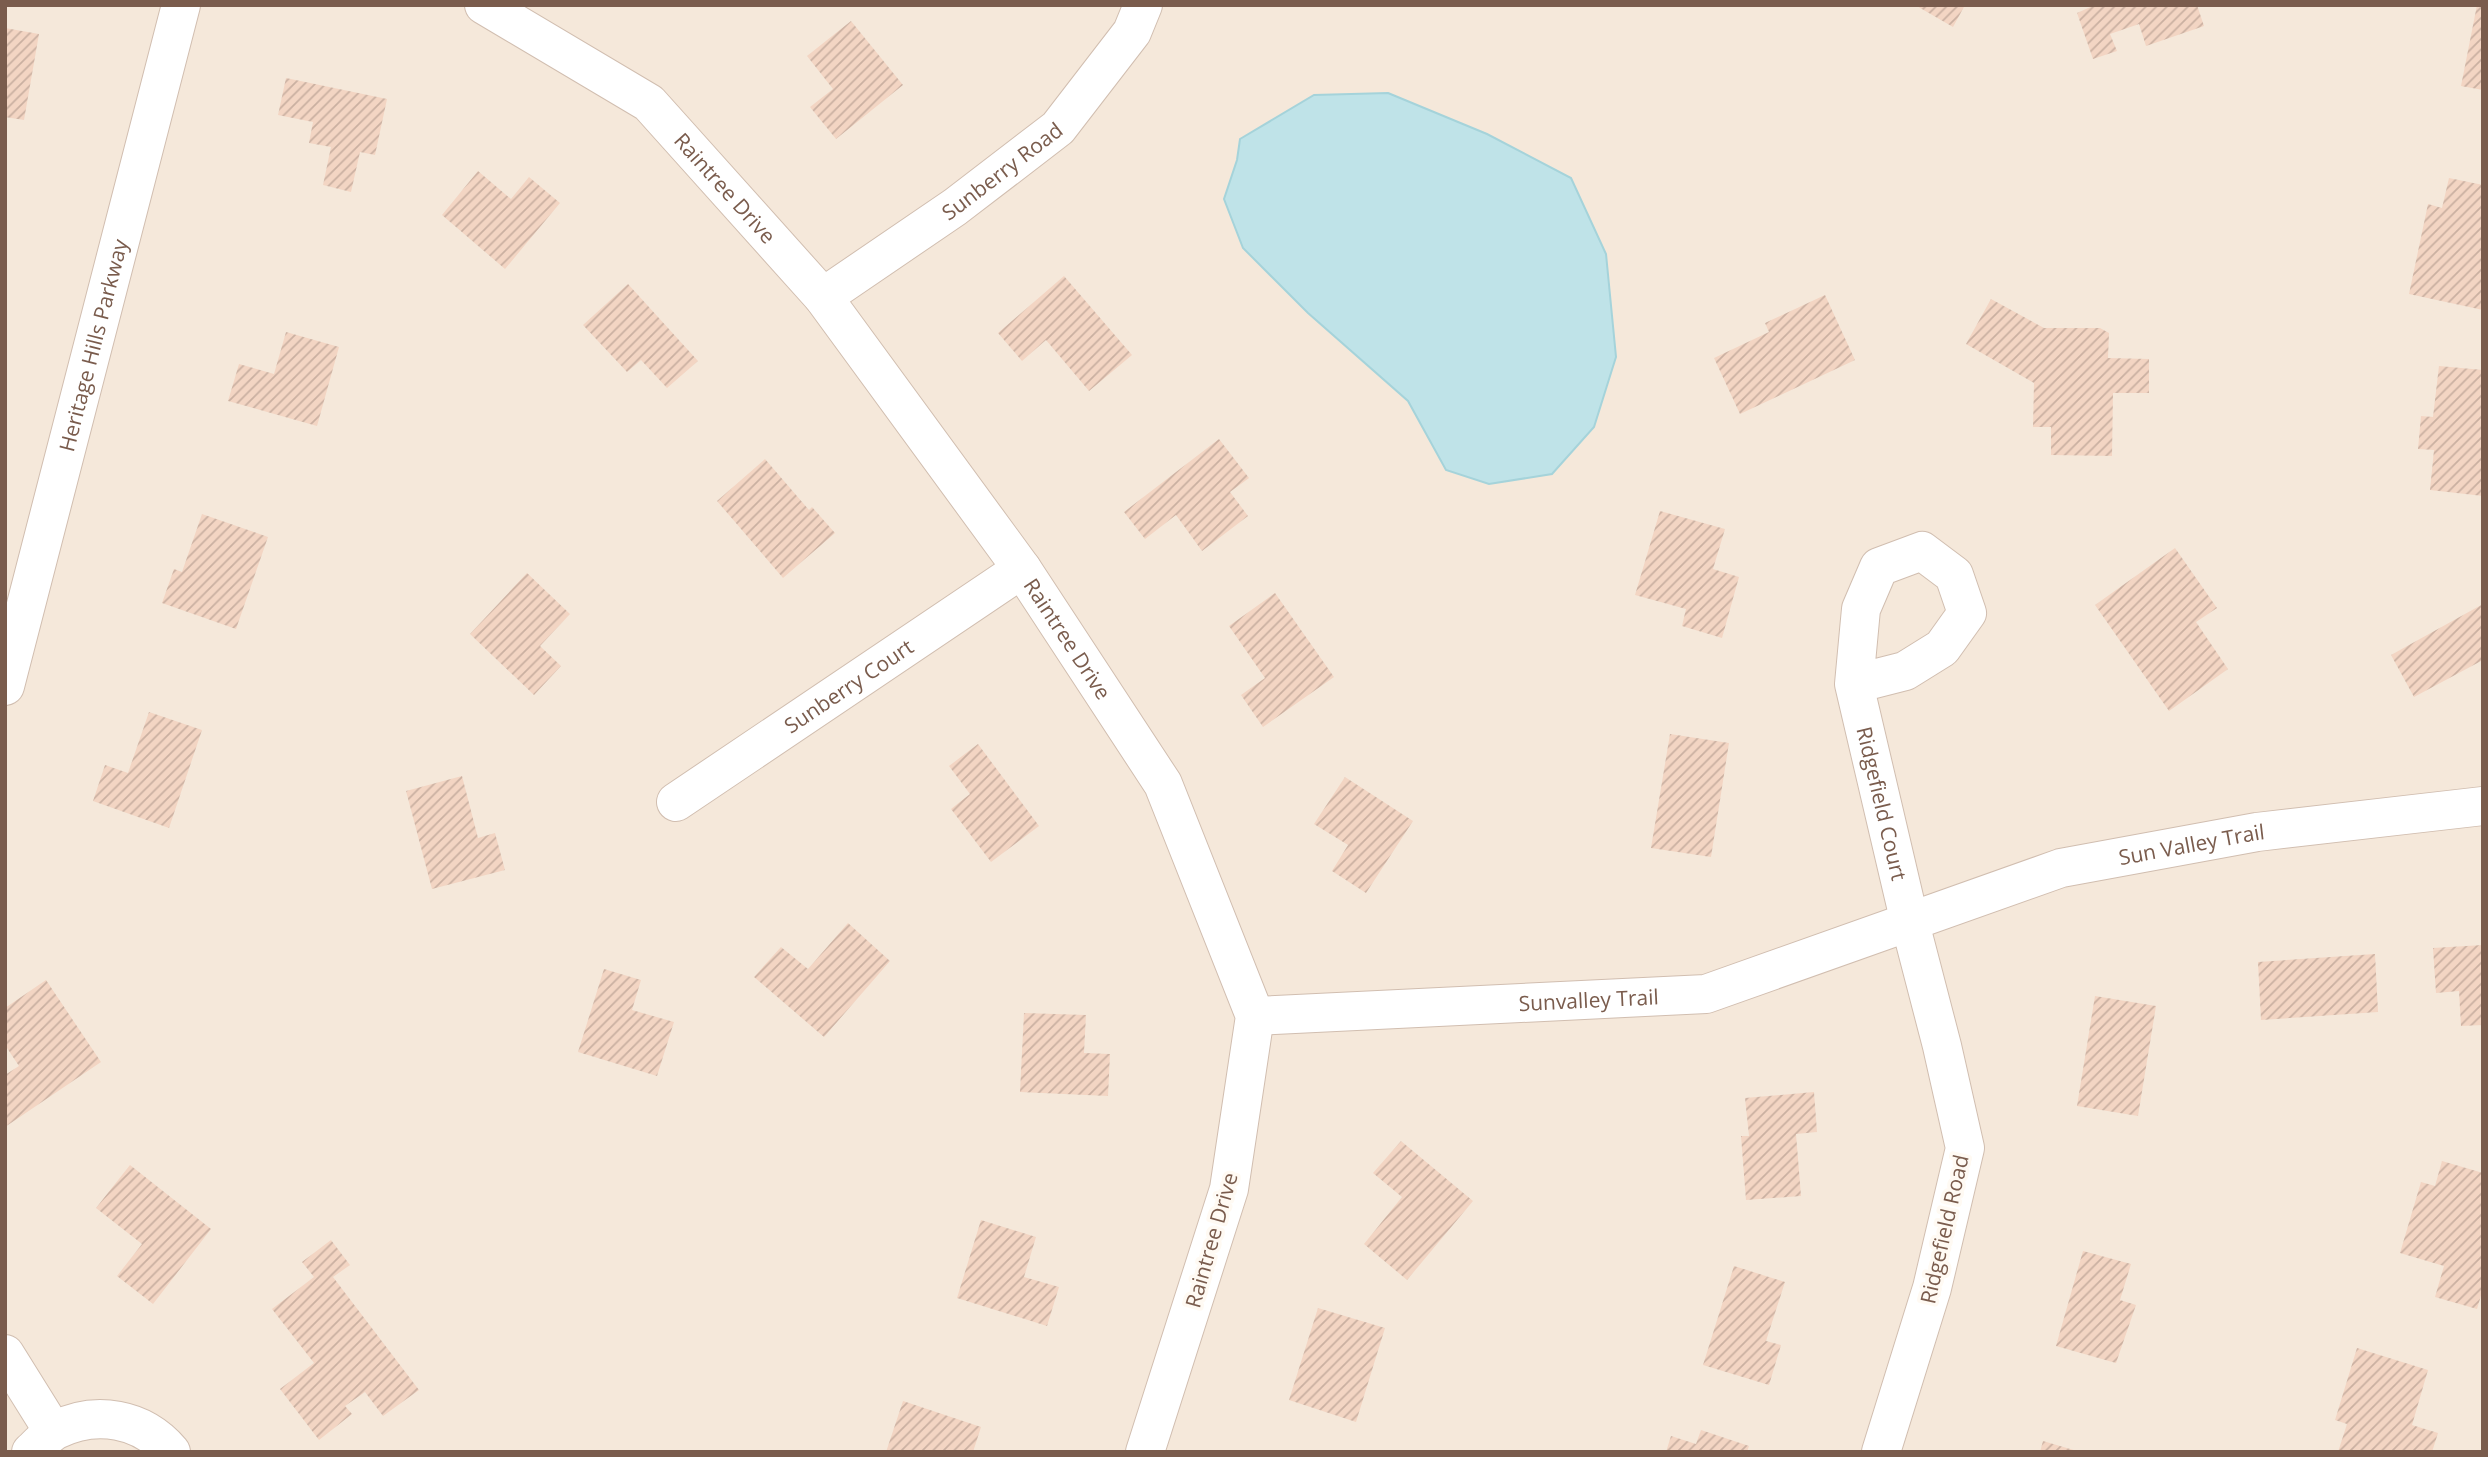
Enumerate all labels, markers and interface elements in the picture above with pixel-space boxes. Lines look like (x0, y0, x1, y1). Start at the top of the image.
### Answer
street label: Sunberry Road (936, 116, 1068, 226)
street label: Raintree Drive (668, 127, 782, 249)
street label: Heritage Hills Parkway (52, 236, 134, 454)
street label: Raintree Drive (1018, 573, 1118, 705)
street label: Sunberry Court (778, 632, 919, 739)
street label: Ridgefield Court (1850, 724, 1914, 883)
street label: Sun Valley Trail (2116, 817, 2266, 871)
street label: Sunvalley Trail (1518, 982, 1659, 1017)
street label: Ridgefield Road (1913, 1152, 1975, 1306)
street label: Raintree Drive (1178, 1169, 1244, 1311)

